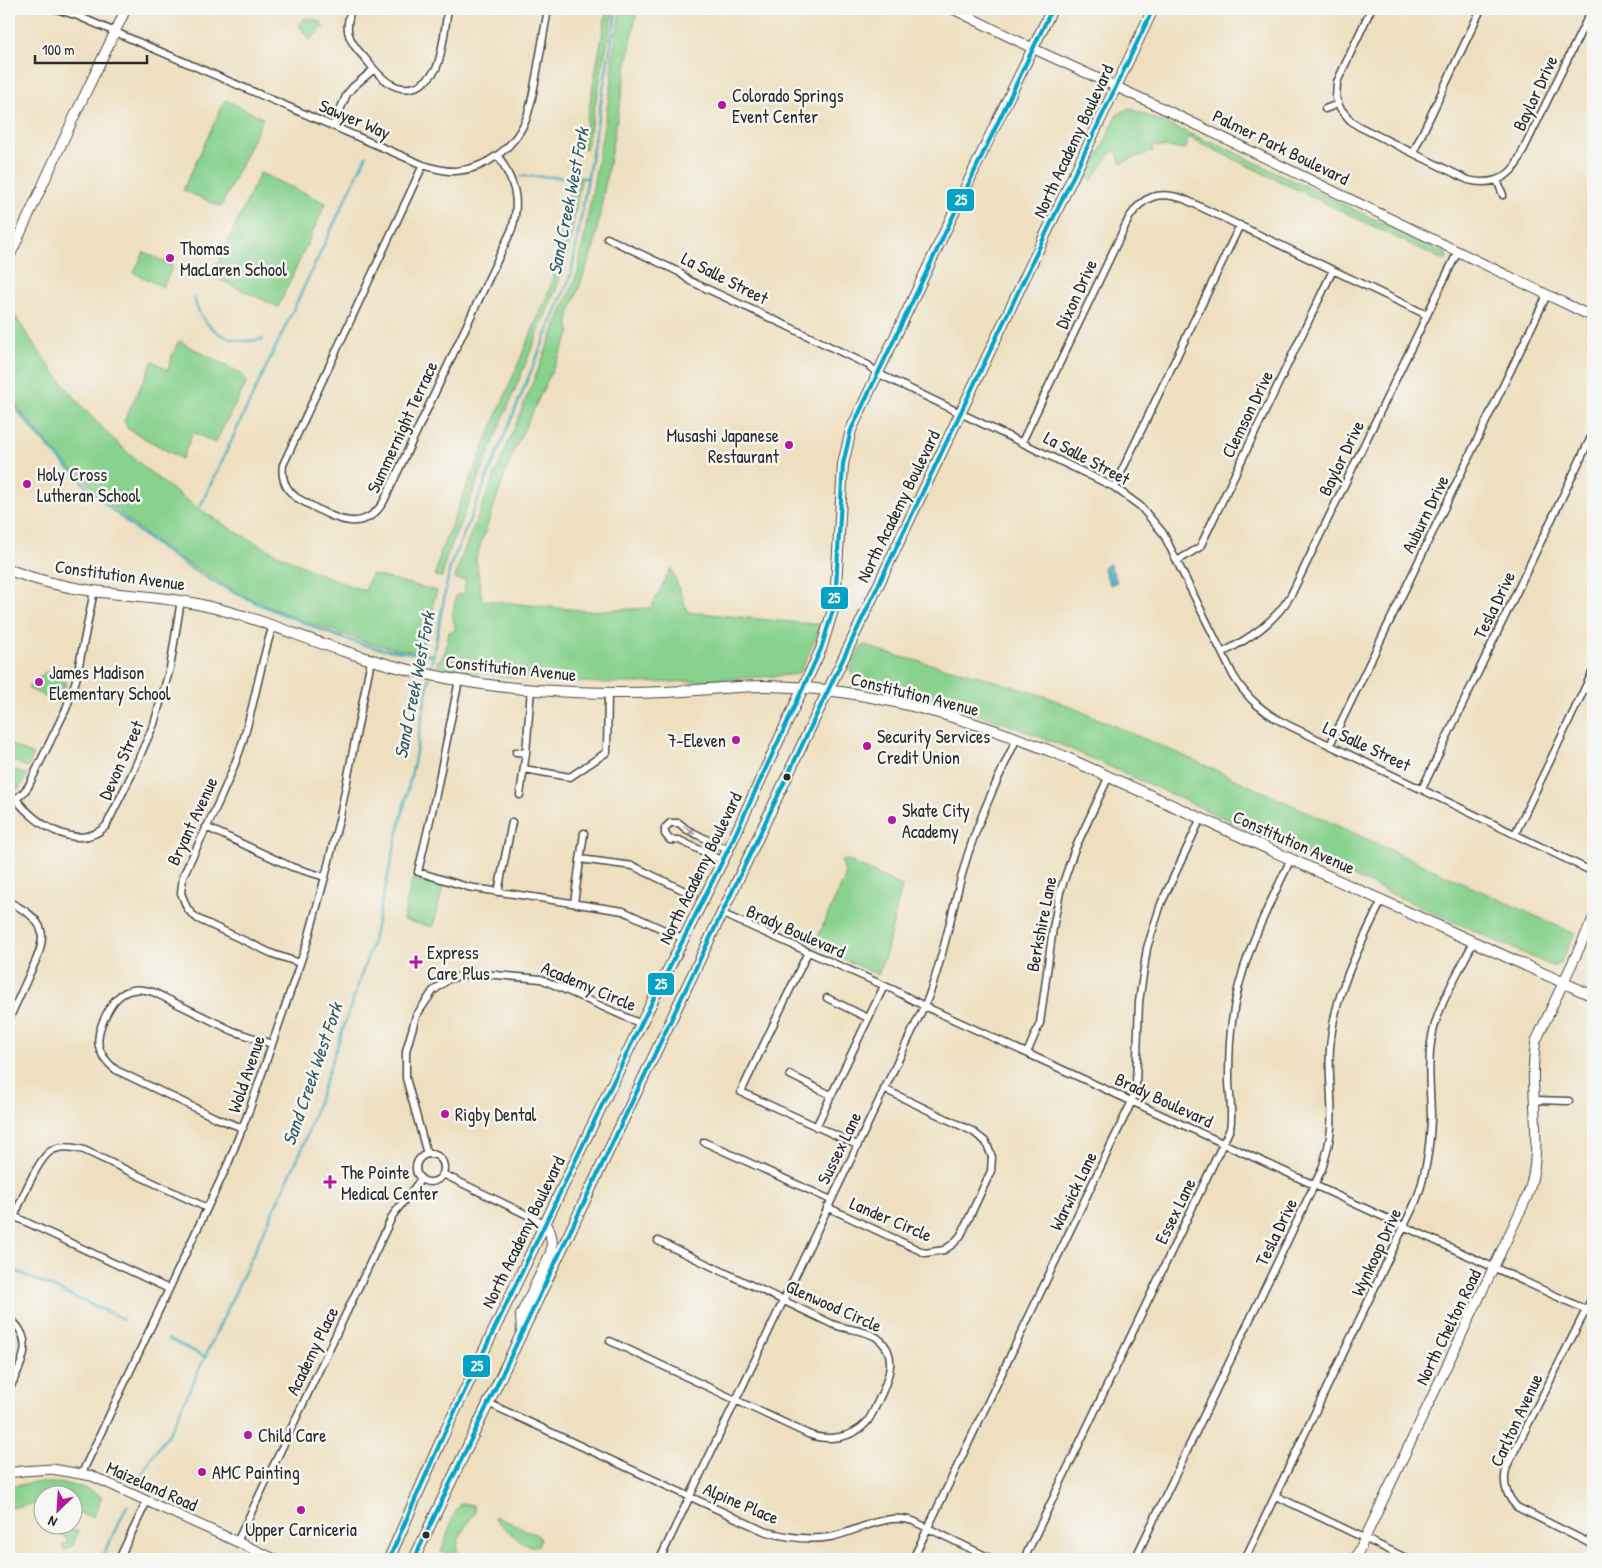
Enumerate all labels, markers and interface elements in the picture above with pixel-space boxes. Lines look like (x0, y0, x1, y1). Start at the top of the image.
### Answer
scale bar (35, 32, 148, 64)
text: 100 m (42, 39, 75, 60)
street label: Baylor Drive (1507, 51, 1563, 135)
street label: North Academy Boulevard (1027, 60, 1119, 222)
place label: Colorado Springs Event Center (732, 83, 844, 129)
street label: Sawyer Way (315, 93, 395, 145)
marker: Colorado Springs Event Center (716, 99, 728, 111)
street label: Palmer Park Boulevard (1209, 103, 1353, 191)
water label: Sand Creek West Fork (541, 123, 595, 277)
line badge: 25 (946, 188, 975, 212)
text: 25 (955, 190, 967, 209)
place label: Thomas MacLaren School (180, 236, 287, 282)
street label: La Salle Street (677, 245, 773, 311)
marker: Thomas MacLaren School (164, 252, 176, 264)
street label: Dixon Drive (1049, 255, 1103, 333)
street label: Summernight Terrace (361, 357, 443, 497)
street label: Clemson Drive (1215, 366, 1279, 462)
street label: Baylor Drive (1312, 416, 1370, 500)
place label: Musashi Japanese Restaurant (667, 423, 780, 469)
street label: La Salle Street (1040, 425, 1135, 492)
street label: North Academy Boulevard (850, 426, 946, 586)
marker: Musashi Japanese Restaurant (783, 439, 795, 451)
place label: Holy Cross Lutheran School (37, 462, 140, 508)
street label: Auburn Drive (1395, 471, 1455, 557)
marker: Holy Cross Lutheran School (21, 478, 33, 490)
street label: Constitution Avenue (53, 553, 187, 597)
street label: Tesla Drive (1467, 567, 1521, 643)
line badge: 25 (820, 586, 849, 610)
text: 25 (828, 588, 840, 607)
water label: Sand Creek West Fork (387, 607, 441, 761)
street label: Constitution Avenue (444, 649, 578, 687)
place label: James Madison Elementary School (49, 660, 171, 706)
street label: Constitution Avenue (848, 666, 982, 722)
marker: James Madison Elementary School (33, 676, 45, 688)
street label: La Salle Street (1319, 715, 1416, 778)
street label: Devon Street (92, 716, 150, 804)
place label: Security Services Credit Union (877, 724, 990, 770)
place label: 7-Eleven (667, 728, 726, 753)
marker: 7-Eleven (730, 734, 742, 746)
marker: Security Services Credit Union (861, 740, 873, 752)
unlabelled marker (782, 772, 792, 782)
street label: Bryant Avenue (161, 773, 223, 869)
street label: North Academy Boulevard (652, 788, 748, 948)
place label: Skate City Academy (902, 798, 970, 844)
street label: Constitution Avenue (1229, 804, 1359, 880)
marker: Skate City Academy (886, 814, 898, 826)
one-way arrow (682, 825, 696, 834)
street label: Berkshire Lane (1020, 874, 1062, 974)
street label: Brady Boulevard (743, 898, 849, 964)
place label: Express Care Plus (427, 940, 490, 986)
marker: Express Care Plus (409, 955, 423, 969)
street label: Academy Circle (538, 955, 640, 1017)
line badge: 25 (647, 972, 675, 996)
text: 25 (655, 974, 667, 993)
water label: Sand Creek West Fork (275, 997, 349, 1149)
street label: Wold Avenue (221, 1032, 271, 1116)
street label: Brady Boulevard (1111, 1066, 1217, 1134)
place label: Rigby Dental (455, 1102, 536, 1127)
marker: Rigby Dental (439, 1108, 451, 1120)
street label: Sussex Lane (811, 1108, 867, 1188)
street label: Warwick Lane (1043, 1147, 1103, 1235)
street label: North Academy Boulevard (475, 1152, 571, 1312)
place label: The Pointe Medical Center (341, 1160, 438, 1206)
street label: Essex Lane (1148, 1174, 1202, 1248)
marker: The Pointe Medical Center (323, 1175, 337, 1189)
street label: Lander Circle (846, 1191, 936, 1247)
street label: Tesla Drive (1249, 1194, 1303, 1270)
street label: Wynkoop Drive (1345, 1204, 1407, 1300)
street label: North Chelton Road (1409, 1265, 1487, 1389)
street label: Glenwood Circle (782, 1274, 886, 1338)
street label: Academy Place (280, 1303, 344, 1399)
line badge: 25 (462, 1354, 491, 1378)
text: 25 (471, 1356, 483, 1375)
street label: Carlton Avenue (1484, 1369, 1548, 1471)
place label: Child Care (258, 1423, 326, 1448)
marker: Child Care (242, 1429, 254, 1441)
street label: Maizeland Road (102, 1455, 202, 1517)
place label: AMC Painting (212, 1460, 300, 1485)
marker: AMC Painting (196, 1466, 208, 1478)
street label: Alpine Place (700, 1476, 782, 1530)
north arrow (32, 1486, 82, 1536)
marker: Upper Carniceria (295, 1504, 307, 1516)
text: N (44, 1512, 60, 1532)
place label: Upper Carniceria (245, 1517, 357, 1542)
unlabelled marker (421, 1530, 431, 1540)

